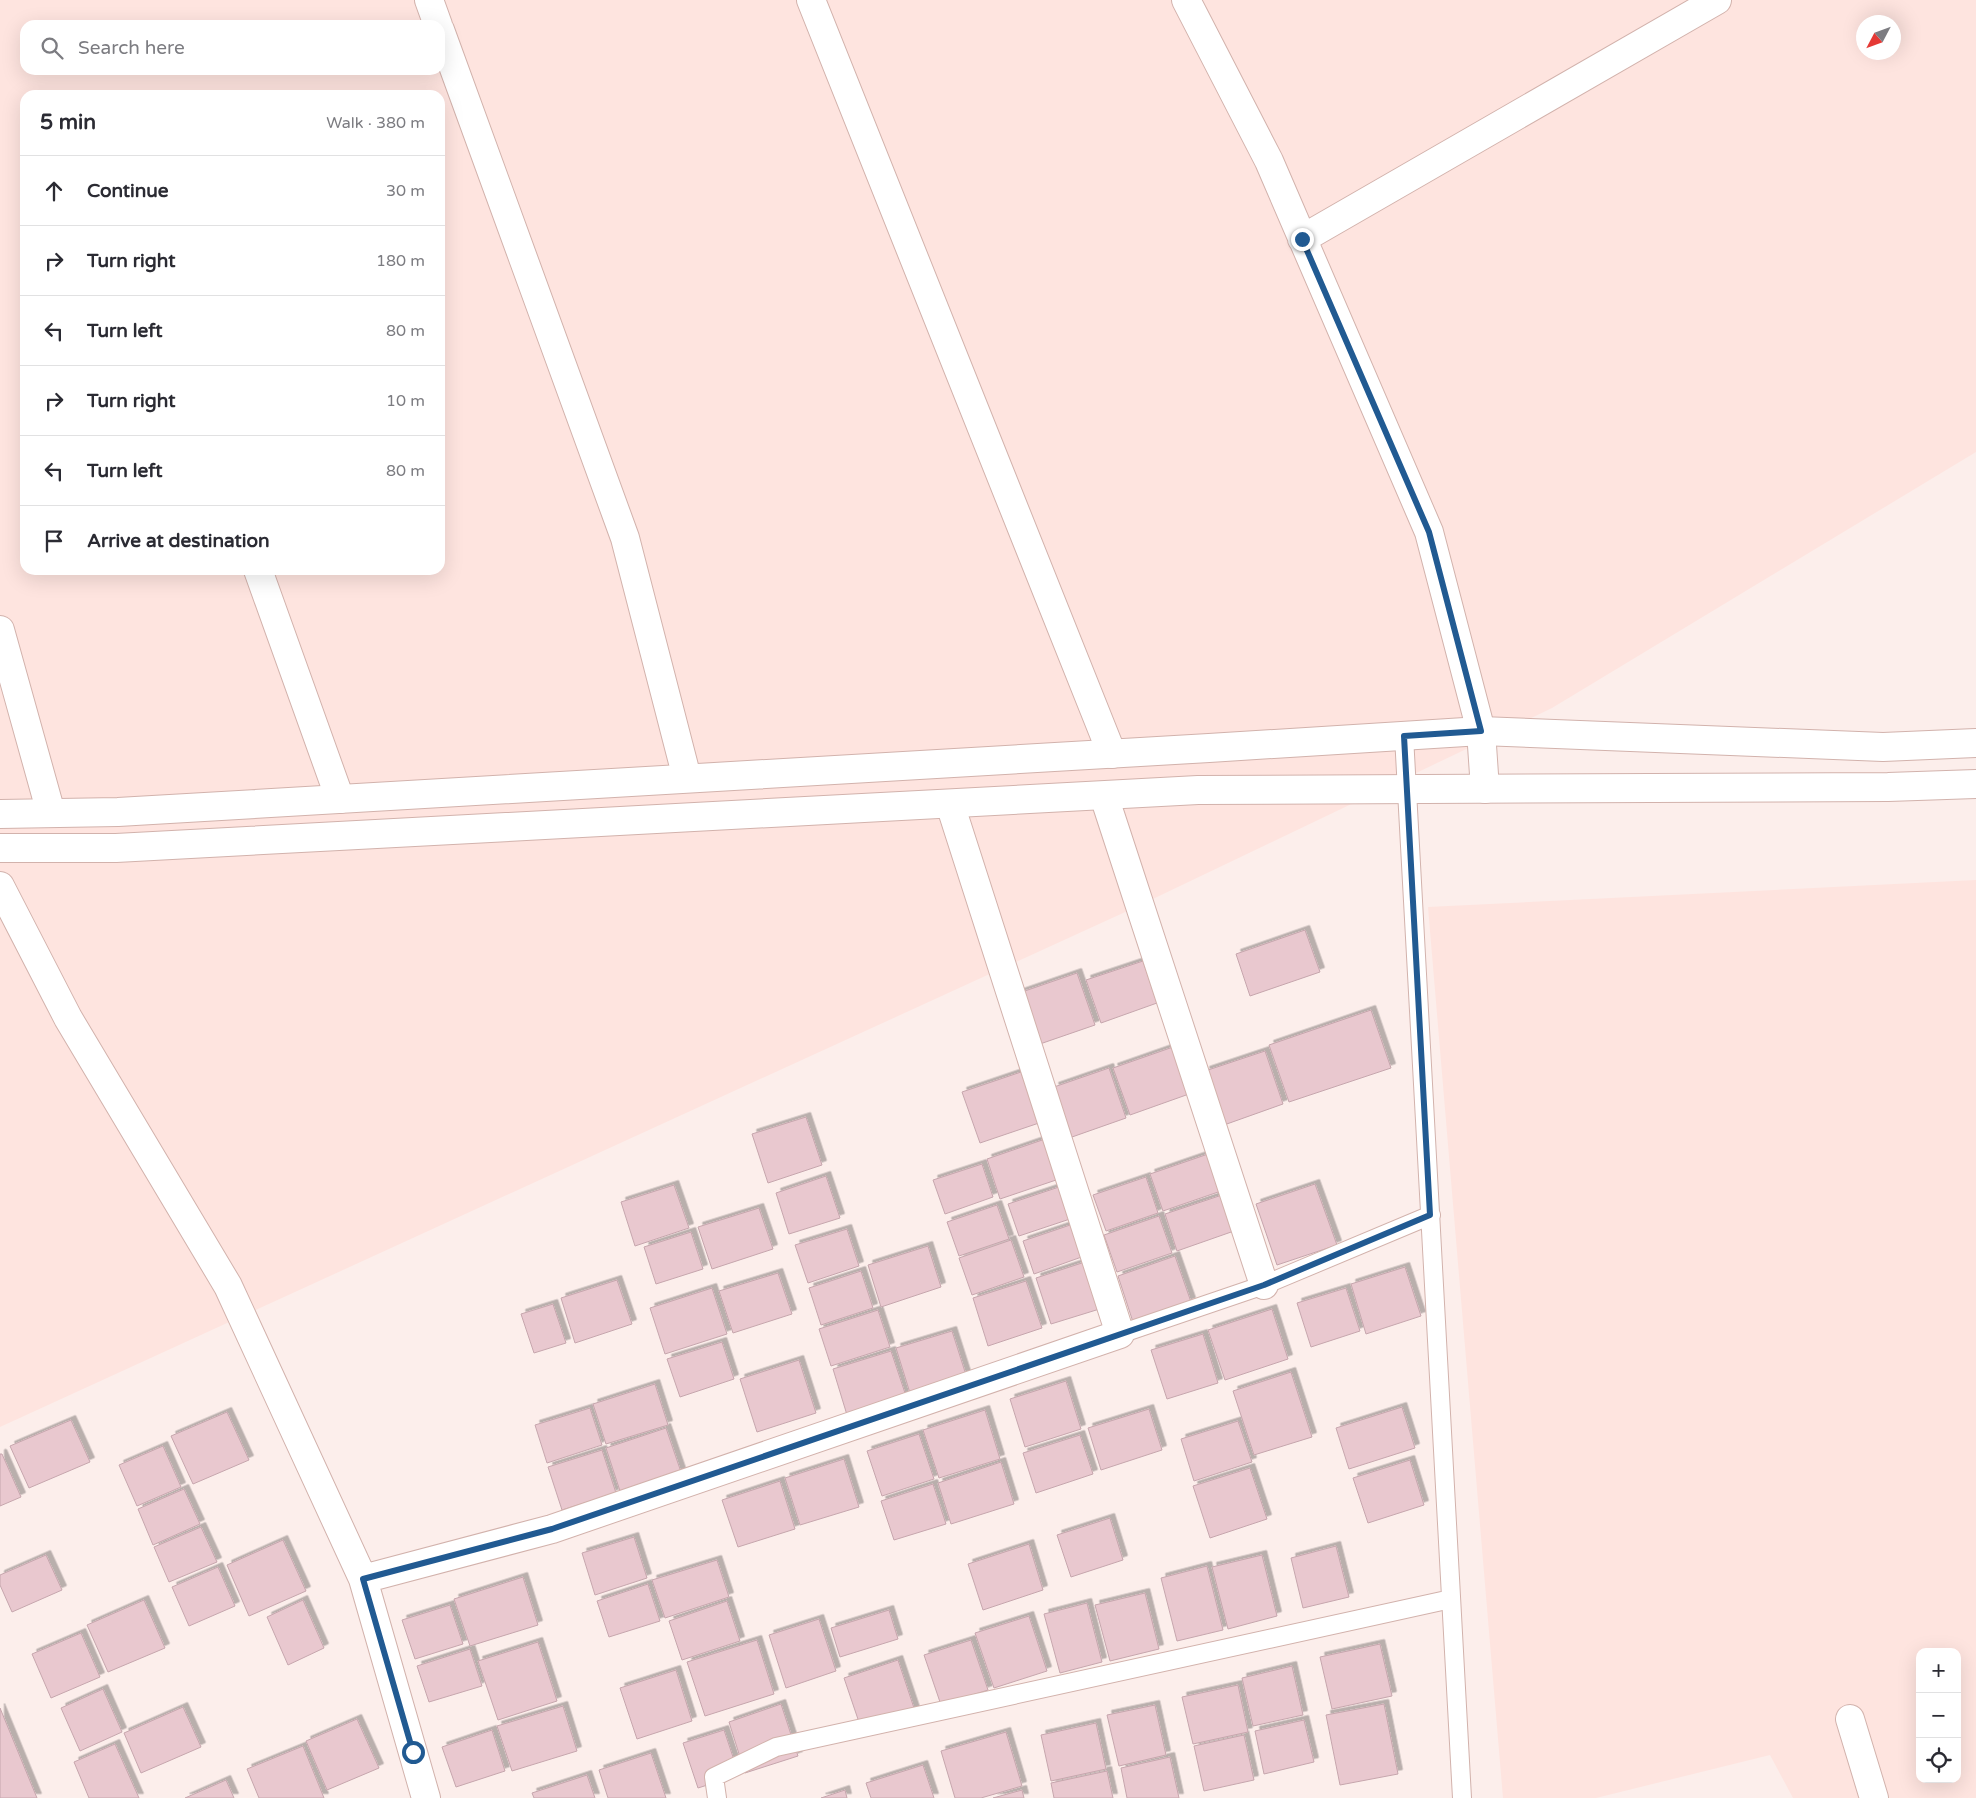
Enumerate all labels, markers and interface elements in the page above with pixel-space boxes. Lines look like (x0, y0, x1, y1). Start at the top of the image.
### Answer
north arrow (1856, 15, 1901, 60)
search box (20, 20, 445, 75)
icon: search (38, 34, 66, 62)
text: Search here (78, 37, 185, 59)
text: 5 min (40, 110, 96, 135)
text: Walk · 380 m (326, 113, 425, 133)
icon: ahead (40, 177, 68, 205)
text: Continue (87, 180, 169, 202)
text: 30 m (386, 181, 425, 201)
route end (1291, 228, 1314, 251)
icon: right (40, 247, 68, 275)
text: Turn right (87, 250, 175, 272)
text: 180 m (376, 251, 425, 271)
icon: left (40, 317, 68, 345)
text: Turn left (87, 320, 163, 342)
text: 80 m (386, 321, 425, 341)
icon: right (40, 387, 68, 415)
text: Turn right (87, 390, 175, 412)
text: 10 m (386, 391, 425, 411)
icon: left (40, 457, 68, 485)
text: Turn left (87, 460, 163, 482)
text: 80 m (386, 461, 425, 481)
icon: arrive (40, 527, 68, 555)
text: Arrive at destination (87, 530, 270, 552)
map controls (1916, 1648, 1961, 1783)
button: + (1916, 1648, 1961, 1693)
button: − (1916, 1693, 1961, 1738)
button: locate (1916, 1738, 1961, 1783)
route start (402, 1741, 425, 1764)

